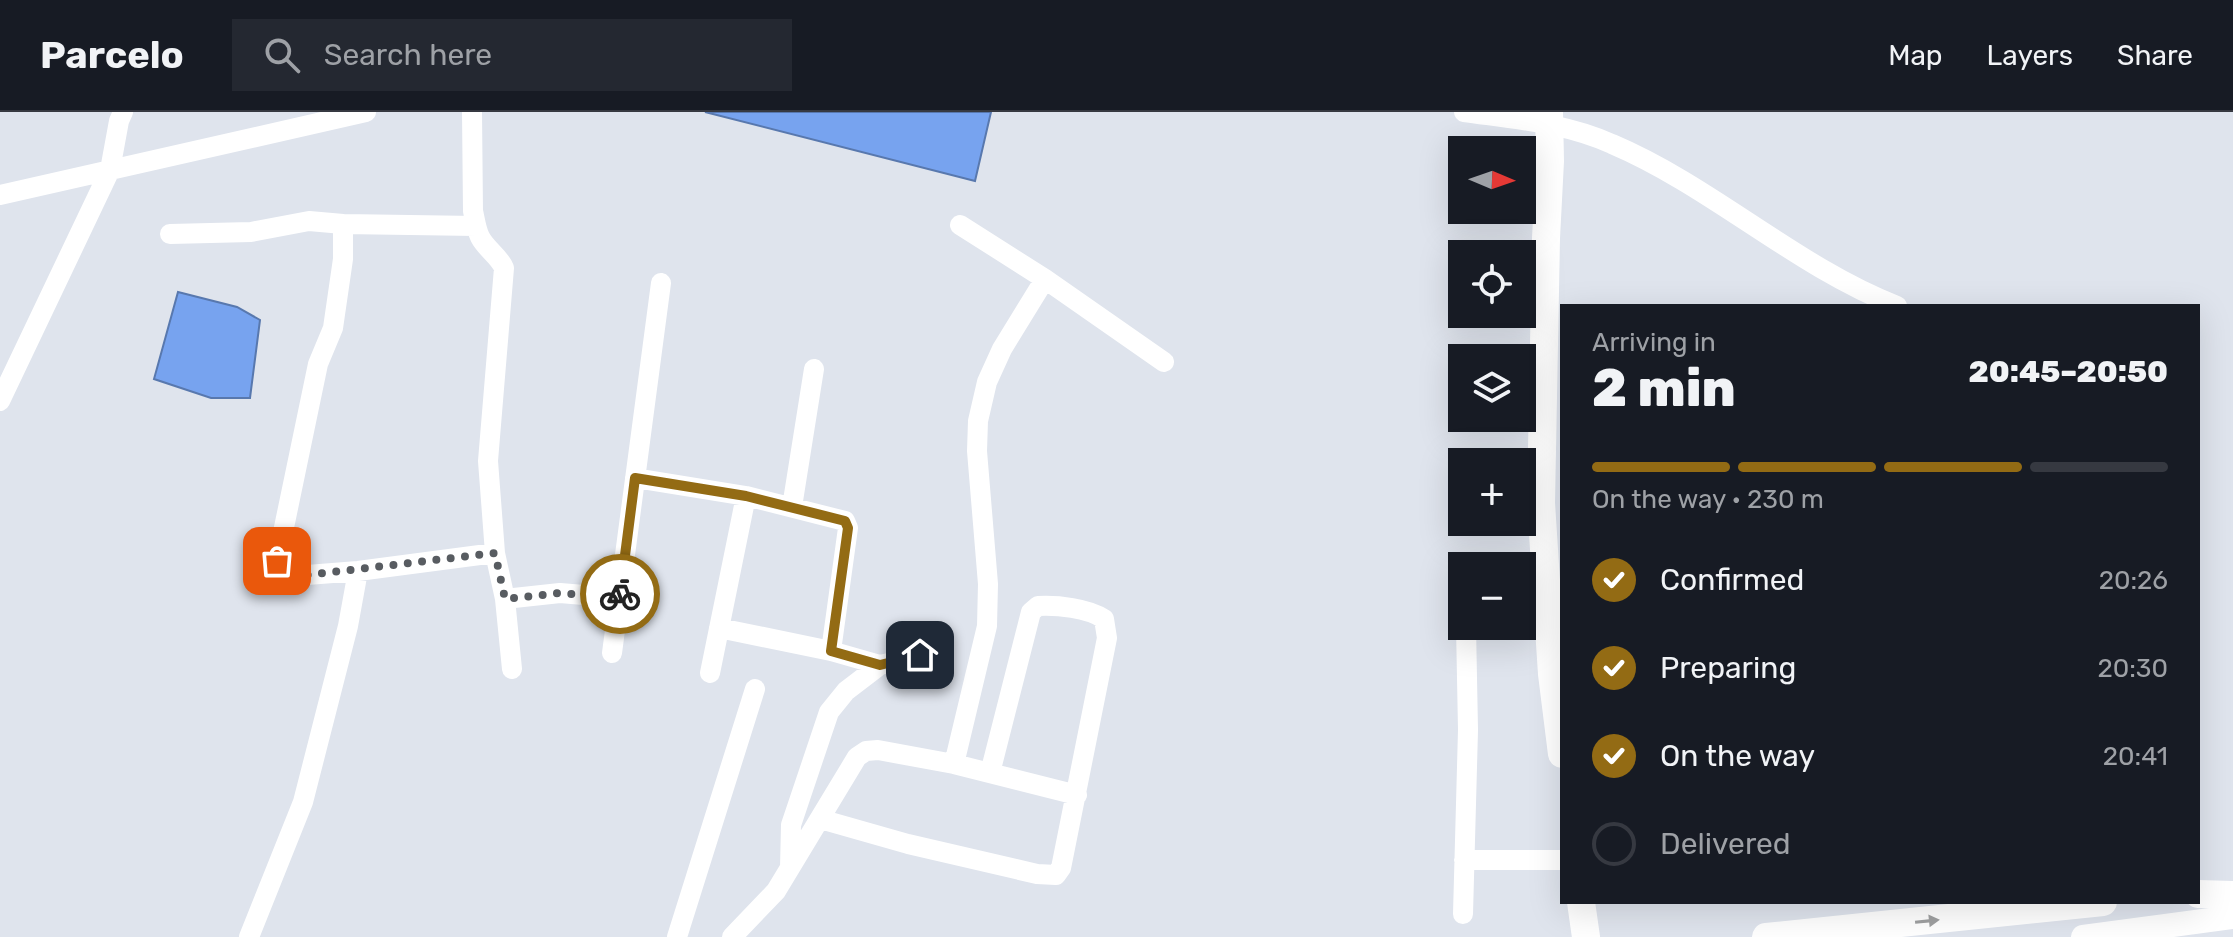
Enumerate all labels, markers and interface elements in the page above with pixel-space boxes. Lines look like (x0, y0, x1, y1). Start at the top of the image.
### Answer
search box (232, 19, 792, 91)
text: Parcelo (40, 32, 184, 78)
icon: search (260, 33, 304, 77)
text: Search here (324, 37, 492, 73)
text: Map (1888, 39, 1943, 72)
text: Layers (1987, 39, 2073, 72)
text: Share (2117, 39, 2193, 72)
north arrow (1448, 136, 1536, 224)
map controls (1448, 136, 1536, 640)
button: locate (1448, 240, 1536, 328)
text: Arriving in (1592, 327, 1716, 358)
button: layers (1448, 344, 1536, 432)
text: 20:45–20:50 (1968, 354, 2168, 390)
text: 2 min (1592, 357, 1736, 419)
button: + (1448, 448, 1536, 536)
text: On the way · 230 m (1592, 484, 1824, 515)
pin (243, 527, 311, 595)
icon: bag (255, 539, 299, 583)
button: − (1448, 552, 1536, 640)
courier (580, 554, 660, 634)
icon: check (1592, 558, 1636, 602)
text: Confirmed (1660, 562, 1804, 598)
text: 20:26 (2099, 565, 2168, 596)
icon: bike (598, 572, 642, 616)
pin (886, 621, 954, 689)
icon: home (898, 633, 942, 677)
icon: check (1592, 646, 1636, 690)
text: Preparing (1660, 650, 1796, 686)
text: 20:30 (2097, 653, 2168, 684)
icon: check (1592, 734, 1636, 778)
text: On the way (1660, 738, 1815, 774)
text: 20:41 (2103, 741, 2168, 772)
text: Delivered (1660, 826, 1791, 862)
one-way arrow (1915, 914, 1940, 927)

